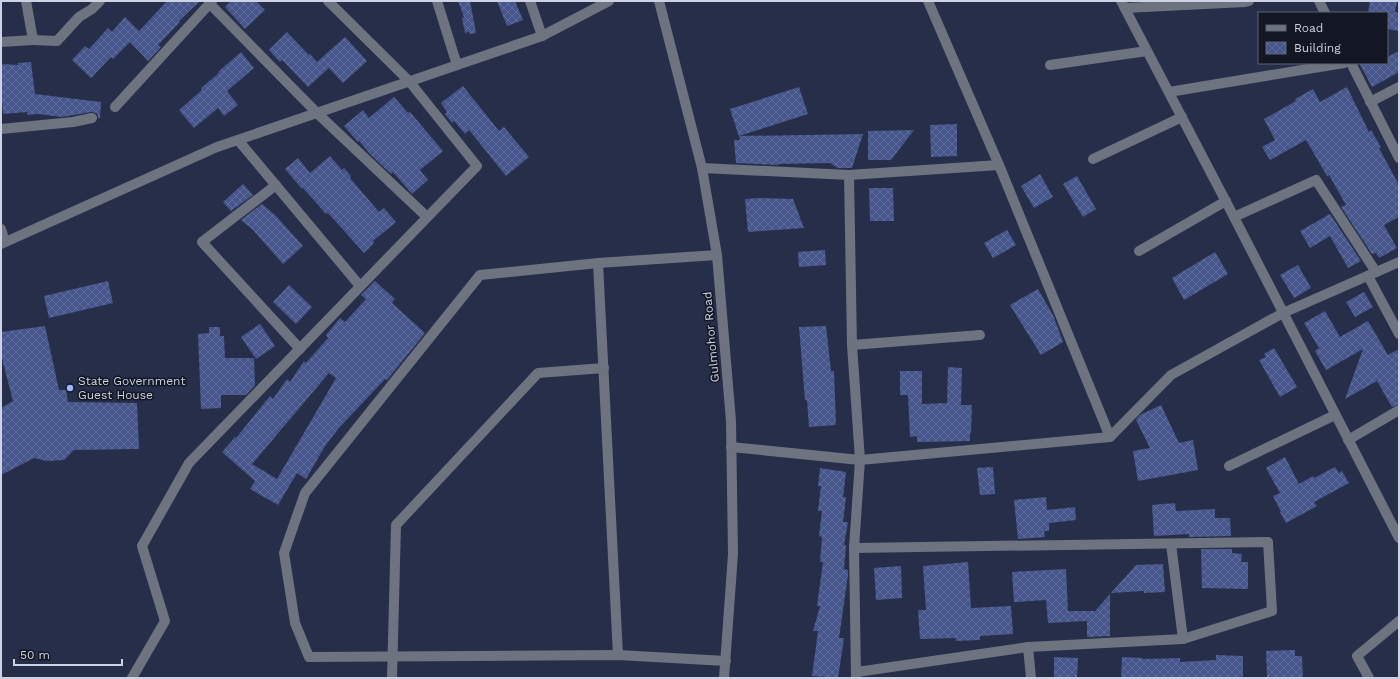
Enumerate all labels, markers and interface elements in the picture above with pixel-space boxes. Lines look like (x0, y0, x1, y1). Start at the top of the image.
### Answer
legend (1258, 12, 1388, 64)
text: Road (1294, 21, 1323, 35)
text: Building (1294, 41, 1341, 55)
street label: Gulmohor Road (700, 291, 722, 383)
place label: State Government Guest House (78, 374, 185, 402)
marker: State Government Guest House (65, 383, 75, 393)
scale bar (14, 641, 122, 667)
text: 50 m (20, 648, 50, 662)

